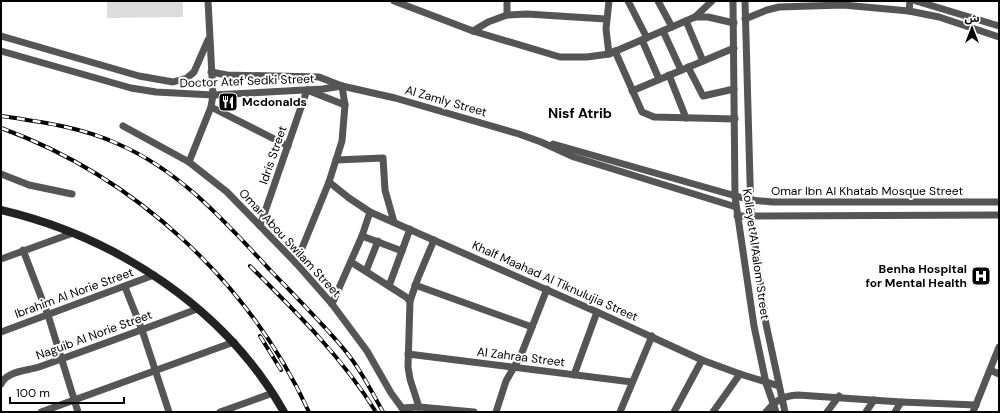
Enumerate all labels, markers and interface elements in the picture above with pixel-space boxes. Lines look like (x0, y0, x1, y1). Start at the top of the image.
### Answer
north arrow (952, 8, 992, 48)
text: ش (964, 11, 980, 25)
street label: Doctor Atef Sedki Street (179, 71, 315, 91)
street label: Al Zamly Street (403, 82, 489, 120)
restaurant icon: Mcdonalds (217, 91, 239, 113)
place label: Mcdonalds (242, 94, 307, 110)
district label: Nisf Atrib (548, 104, 612, 122)
street label: Idris Street (256, 123, 291, 186)
street label: Omar Ibn Al Khatab Mosque Street (771, 183, 963, 199)
street label: Omar Abou Swilam Street (235, 185, 345, 301)
street label: Kolleyet Al Aalom Street (739, 187, 773, 321)
street label: Khalf Maahad Al Tiknulujia Street (470, 237, 641, 325)
place label: Benha Hospital for Mental Health (866, 261, 967, 291)
street label: Ibrahim Al Norie Street (12, 264, 136, 322)
hospital icon: Benha Hospital for Mental Health (970, 265, 992, 287)
street label: Naguib Al Norie Street (34, 306, 155, 363)
street label: Al Zahraa Street (476, 344, 566, 370)
scale bar (10, 379, 124, 405)
text: 100 m (16, 385, 50, 401)

